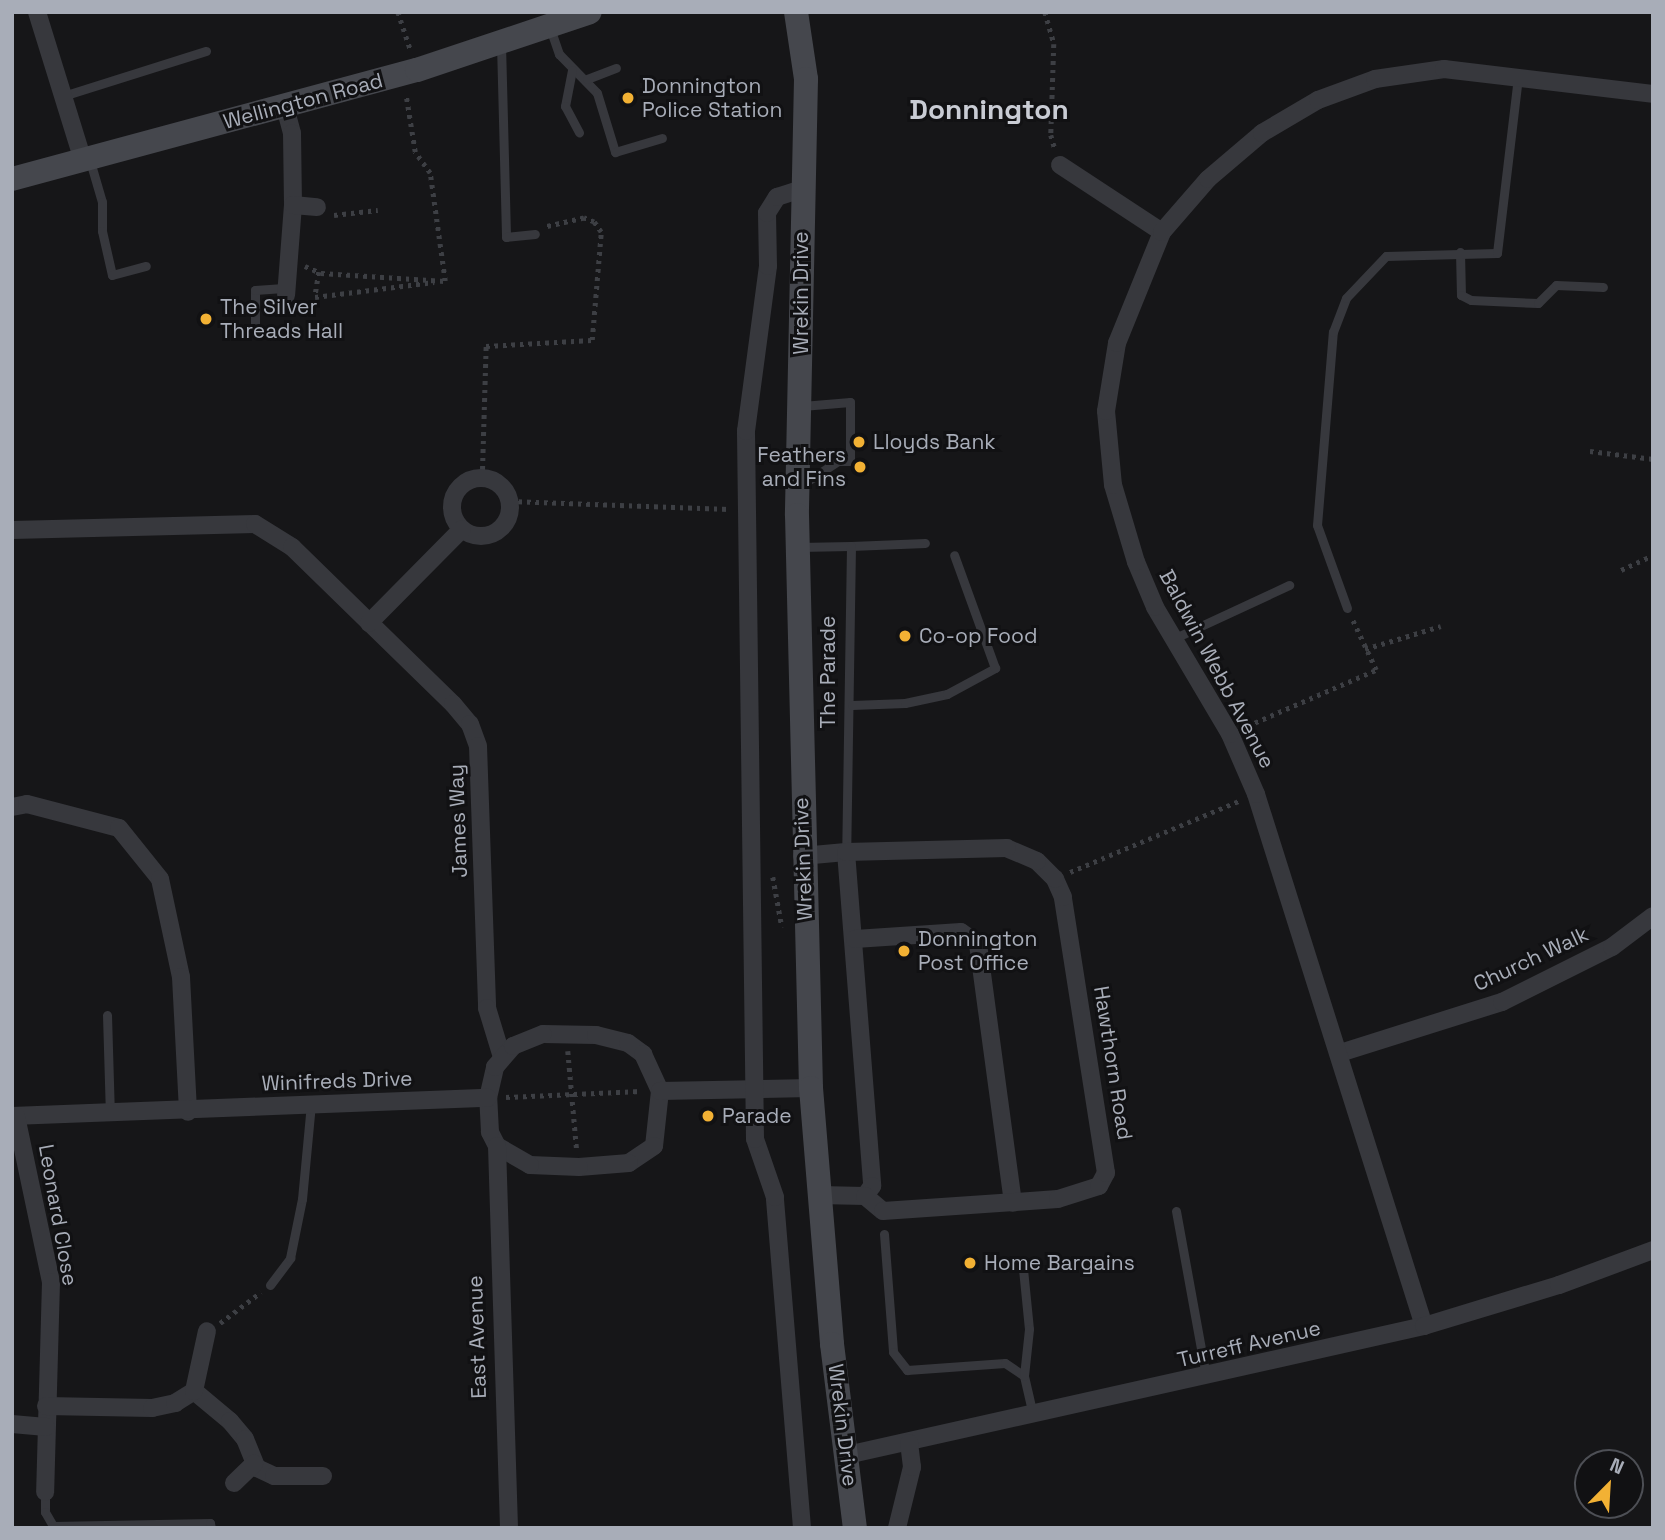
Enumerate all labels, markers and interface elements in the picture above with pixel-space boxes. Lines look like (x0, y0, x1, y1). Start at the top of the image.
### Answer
street label: Wellington Road (220, 68, 386, 134)
place label: Donnington Police Station (642, 73, 782, 123)
marker: Donnington Police Station (620, 90, 636, 106)
district label: Donnington (909, 92, 1069, 126)
street label: Wrekin Drive (788, 231, 814, 355)
place label: The Silver Threads Hall (220, 294, 343, 344)
marker: The Silver Threads Hall (198, 311, 214, 327)
place label: Lloyds Bank (873, 429, 996, 455)
marker: Lloyds Bank (851, 434, 867, 450)
place label: Feathers and Fins (757, 442, 846, 492)
marker: Feathers and Fins (852, 459, 868, 475)
street label: Baldwin Webb Avenue (1154, 565, 1280, 773)
street label: The Parade (815, 616, 841, 728)
place label: Co-op Food (919, 623, 1038, 649)
marker: Co-op Food (897, 628, 913, 644)
street label: James Way (443, 764, 473, 878)
street label: Wrekin Drive (788, 797, 818, 921)
street label: Church Walk (1469, 921, 1593, 997)
place label: Donnington Post Office (918, 926, 1037, 976)
marker: Donnington Post Office (896, 943, 912, 959)
street label: Hawthorn Road (1088, 984, 1138, 1142)
street label: Winifreds Drive (261, 1066, 413, 1096)
place label: Parade (722, 1103, 792, 1129)
marker: Parade (700, 1108, 716, 1124)
street label: Leonard Close (33, 1142, 83, 1288)
place label: Home Bargains (984, 1250, 1135, 1276)
marker: Home Bargains (962, 1255, 978, 1271)
street label: East Avenue (462, 1275, 492, 1399)
street label: Turreff Avenue (1175, 1315, 1323, 1373)
street label: Wrekin Drive (823, 1362, 863, 1488)
north arrow (1574, 1449, 1644, 1519)
text: N (1606, 1452, 1628, 1480)

